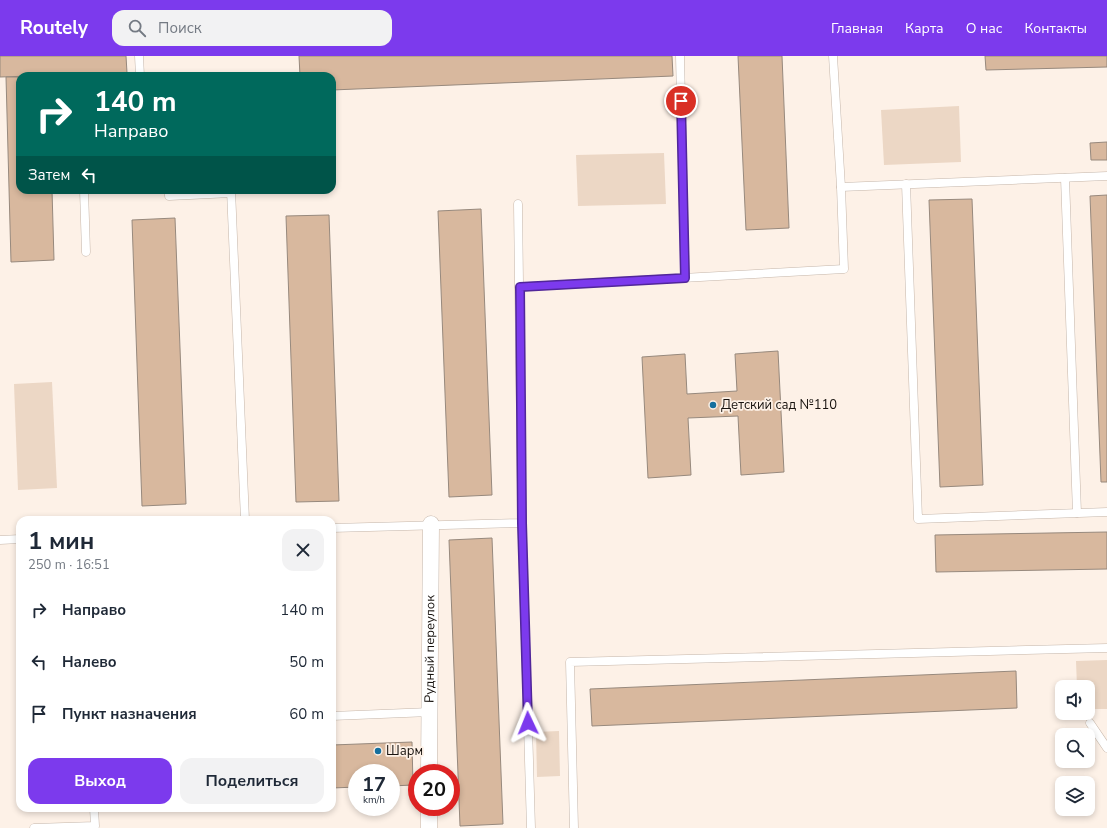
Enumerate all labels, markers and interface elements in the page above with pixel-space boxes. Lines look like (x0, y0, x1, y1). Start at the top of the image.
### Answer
search box (112, 10, 392, 46)
text: Routely (20, 15, 88, 41)
icon: search (126, 17, 148, 39)
text: Поиск (158, 18, 202, 38)
text: Главная (831, 19, 883, 38)
text: Карта (905, 19, 944, 38)
text: О нас (966, 19, 1002, 38)
text: Контакты (1024, 19, 1087, 38)
text: 140 m (94, 83, 177, 121)
pin (664, 84, 698, 118)
icon: right (28, 88, 80, 140)
icon: arrive (670, 90, 692, 112)
text: Направо (94, 119, 168, 143)
icon: left (78, 164, 100, 186)
text: Затем (28, 165, 70, 185)
place label: Детский сад №110 (721, 396, 837, 414)
marker: Детский сад №110 (708, 400, 718, 410)
text: 1 мин (28, 525, 94, 557)
button: close (282, 529, 324, 571)
text: 250 m · 16:51 (28, 556, 110, 574)
street label: Рудный переулок (421, 595, 439, 703)
icon: right (28, 599, 50, 621)
text: Направо (62, 600, 126, 620)
text: 140 m (280, 600, 324, 620)
icon: left (28, 651, 50, 673)
text: Налево (62, 652, 117, 672)
text: 50 m (289, 652, 324, 672)
map controls (1055, 680, 1095, 816)
button: sound (1055, 680, 1095, 720)
position arrow (507, 702, 549, 744)
icon: arrive (28, 703, 50, 725)
text: Пункт назначения (62, 704, 197, 724)
text: 60 m (289, 704, 324, 724)
button: search (1055, 728, 1095, 768)
place label: Шарм (386, 742, 423, 760)
marker: Шарм (373, 746, 383, 756)
button: Выход (28, 758, 172, 804)
button: Поделиться (180, 758, 324, 804)
speed limit sign: 20 (408, 764, 460, 816)
text: 17 (362, 771, 386, 798)
button: layers (1055, 776, 1095, 816)
text: km/h (363, 793, 385, 807)

